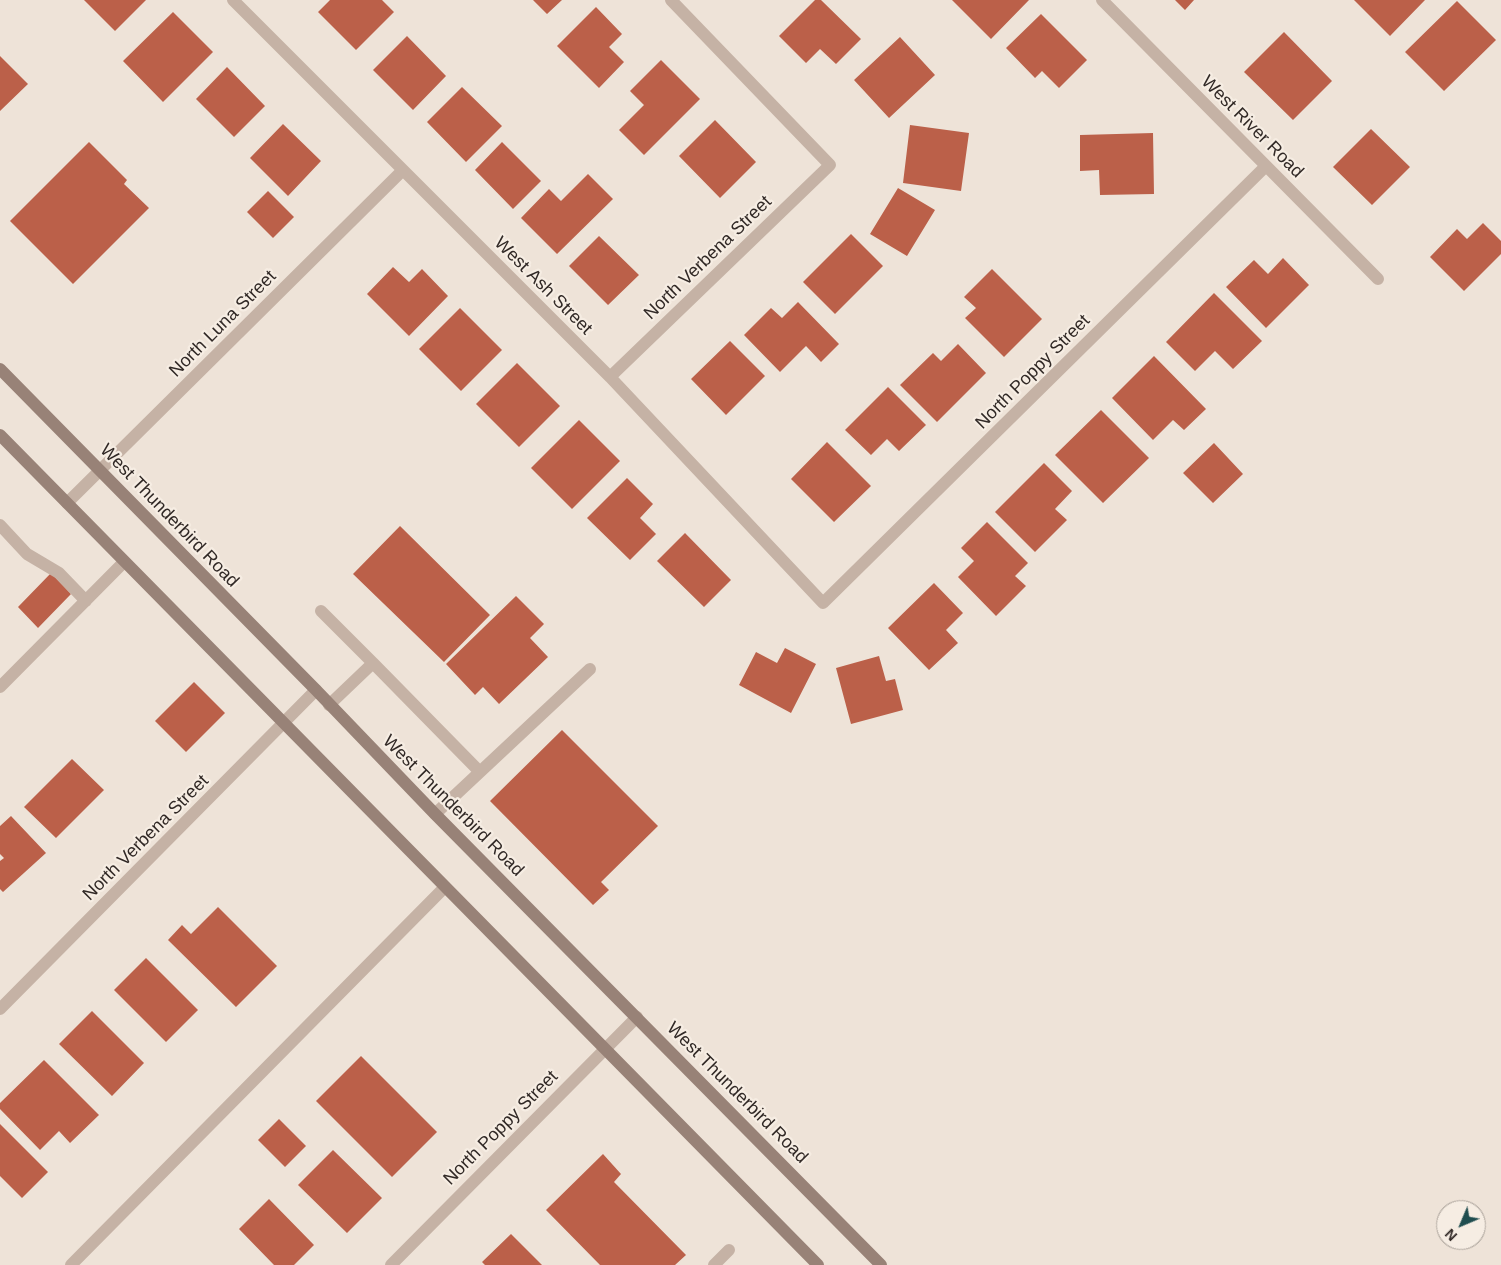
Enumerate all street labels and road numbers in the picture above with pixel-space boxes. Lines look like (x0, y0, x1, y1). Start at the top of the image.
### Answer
street label: West River Road (1196, 71, 1308, 183)
street label: North Verbena Street (640, 191, 776, 325)
street label: West Ash Street (490, 233, 596, 339)
street label: North Luna Street (165, 266, 281, 382)
street label: North Poppy Street (971, 310, 1095, 434)
street label: West Thunderbird Road (95, 440, 243, 592)
street label: West Thunderbird Road (378, 731, 528, 881)
street label: North Verbena Street (79, 771, 213, 905)
street label: West Thunderbird Road (662, 1018, 812, 1168)
street label: North Poppy Street (439, 1066, 563, 1190)

